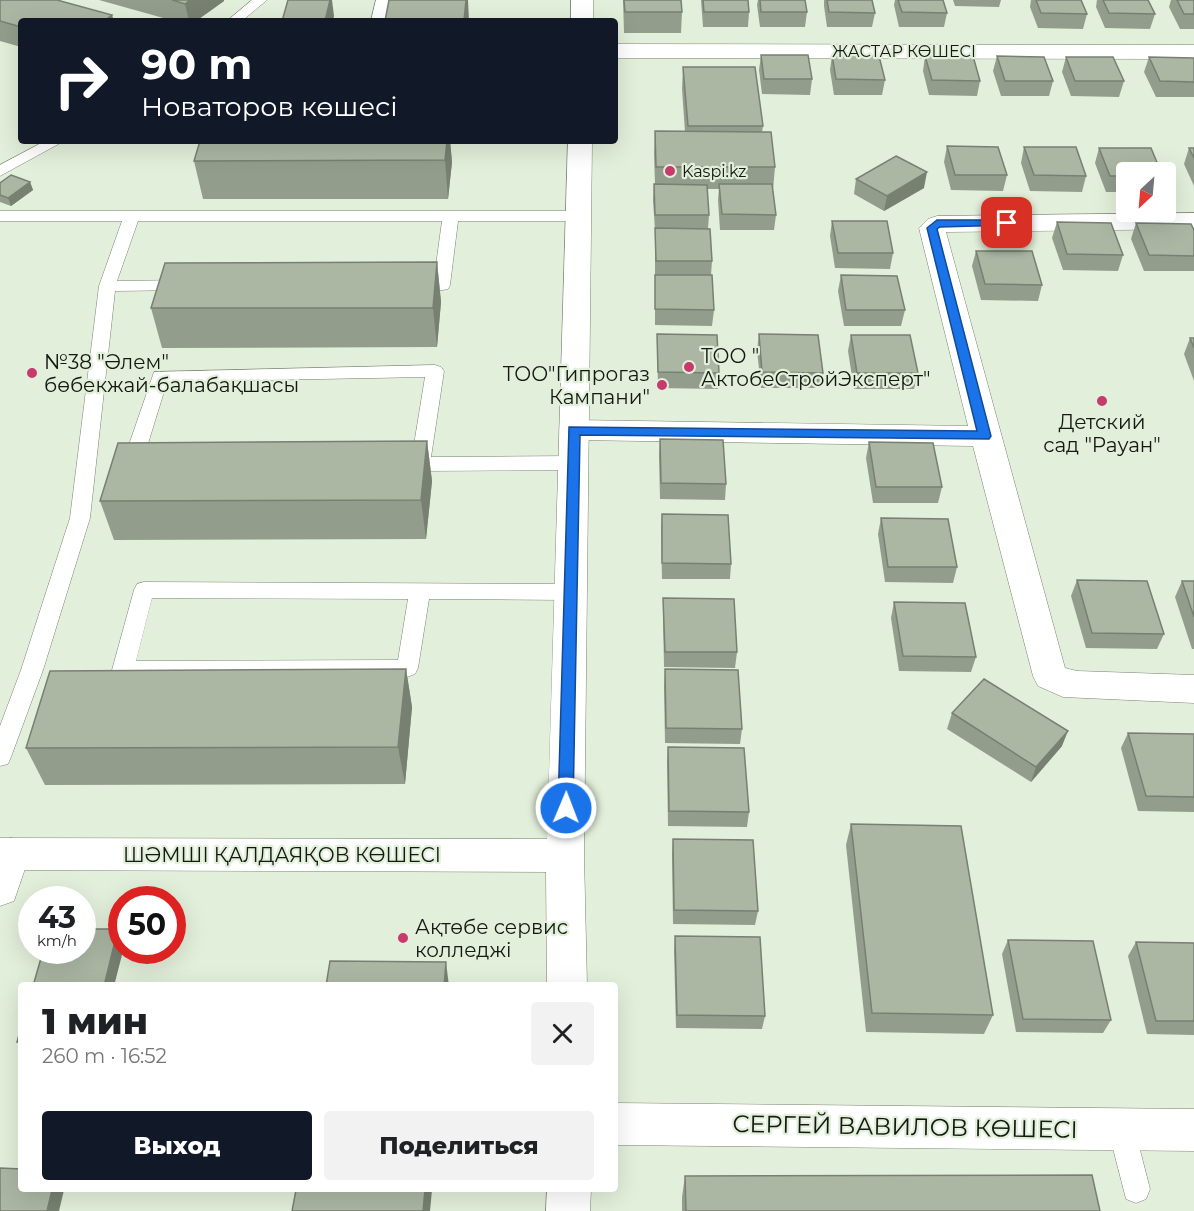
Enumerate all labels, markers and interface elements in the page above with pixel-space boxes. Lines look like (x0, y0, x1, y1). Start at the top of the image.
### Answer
text: 90 m (141, 38, 252, 90)
icon: right (42, 42, 120, 120)
street label: ЖАСТАР КӨШЕСІ (832, 42, 976, 61)
text: Новаторов көшесі (141, 90, 398, 123)
place label: Kaspi.kz (682, 162, 747, 181)
north arrow (1116, 162, 1176, 222)
map controls (1116, 162, 1176, 222)
marker: Kaspi.kz (663, 164, 677, 178)
pin (981, 197, 1032, 248)
icon: arrive (990, 206, 1023, 239)
place label: ТОО " АктобеСтройЭксперт" (701, 344, 931, 391)
place label: №38 "Әлем" бөбекжай-балабақшасы (44, 350, 299, 397)
marker: ТОО " АктобеСтройЭксперт" (682, 360, 696, 374)
place label: ТОО"Гипрогаз Кампани" (503, 362, 650, 409)
marker: №38 "Әлем" бөбекжай-балабақшасы (25, 366, 39, 380)
marker: ТОО"Гипрогаз Кампани" (655, 378, 669, 392)
marker: Детский сад "Рауан" (1095, 394, 1109, 408)
place label: Детский сад "Рауан" (1043, 410, 1161, 457)
position arrow (534, 776, 598, 840)
street label: ШӘМШІ ҚАЛДАЯҚОВ КӨШЕСІ (123, 843, 441, 867)
speed limit sign: 50 (108, 886, 186, 964)
text: 43 (38, 899, 76, 936)
place label: Ақтөбе сервис колледжі (415, 915, 568, 962)
text: km/h (37, 931, 77, 950)
marker: Ақтөбе сервис колледжі (396, 931, 410, 945)
text: 1 мин (42, 999, 148, 1043)
button: close (531, 1002, 594, 1065)
text: 260 m · 16:52 (42, 1044, 167, 1068)
street label: СЕРГЕЙ ВАВИЛОВ КӨШЕСІ (732, 1109, 1078, 1144)
button: Выход (42, 1111, 312, 1180)
button: Поделиться (324, 1111, 594, 1180)

